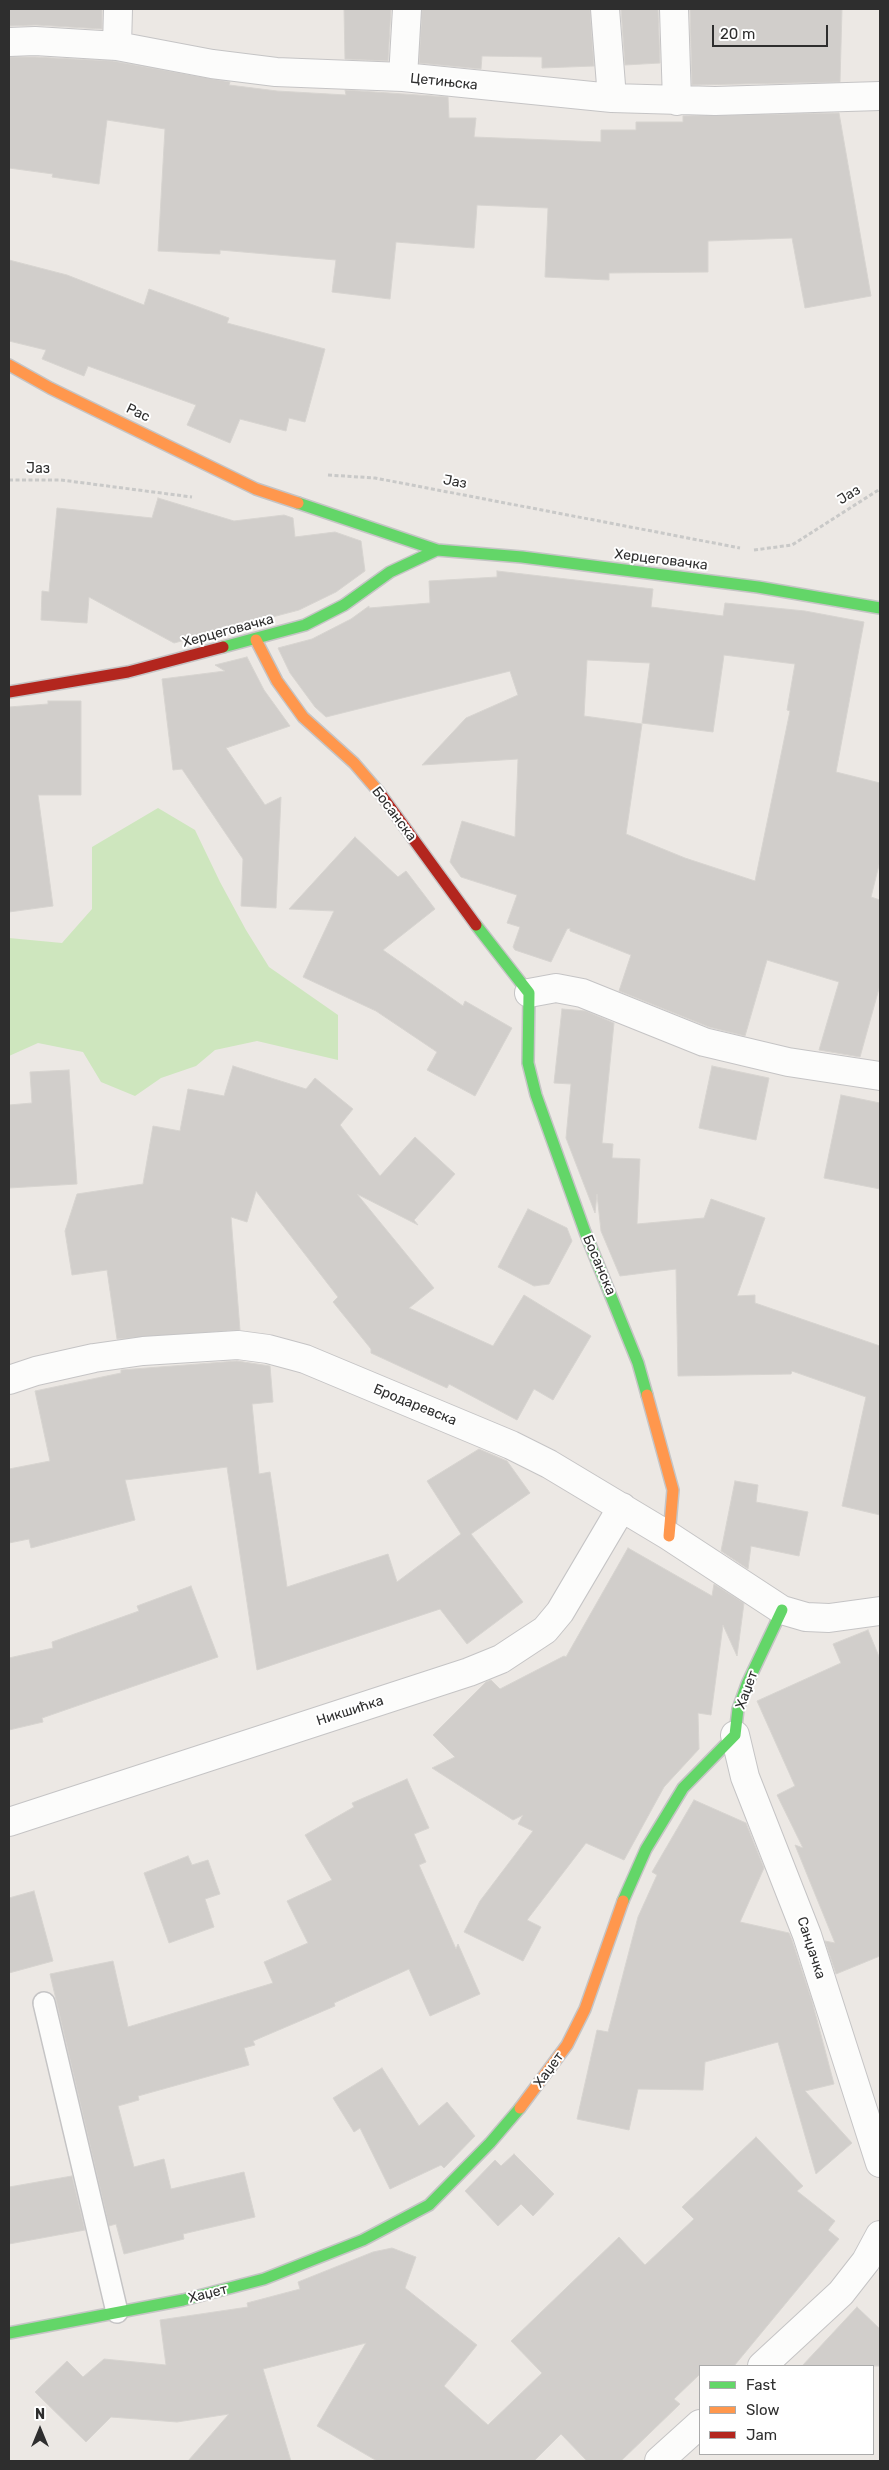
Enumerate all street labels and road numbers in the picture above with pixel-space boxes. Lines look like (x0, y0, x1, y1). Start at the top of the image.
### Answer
street label: Цетињска (409, 70, 479, 94)
street label: Рас (123, 400, 153, 426)
street label: Јаз (26, 461, 50, 477)
street label: Јаз (442, 471, 468, 493)
street label: Јаз (834, 482, 864, 508)
street label: Херцеговачка (613, 546, 709, 574)
street label: Херцеговачка (180, 611, 276, 651)
street label: Босанска (368, 783, 420, 845)
street label: Босанска (579, 1232, 619, 1298)
street label: Бродаревска (371, 1381, 459, 1429)
street label: Хаџет (732, 1668, 762, 1712)
street label: Никшићка (314, 1692, 386, 1730)
street label: Санџачка (793, 1915, 829, 1981)
street label: Хаџет (530, 2049, 568, 2091)
street label: Хаџет (187, 2281, 229, 2307)

